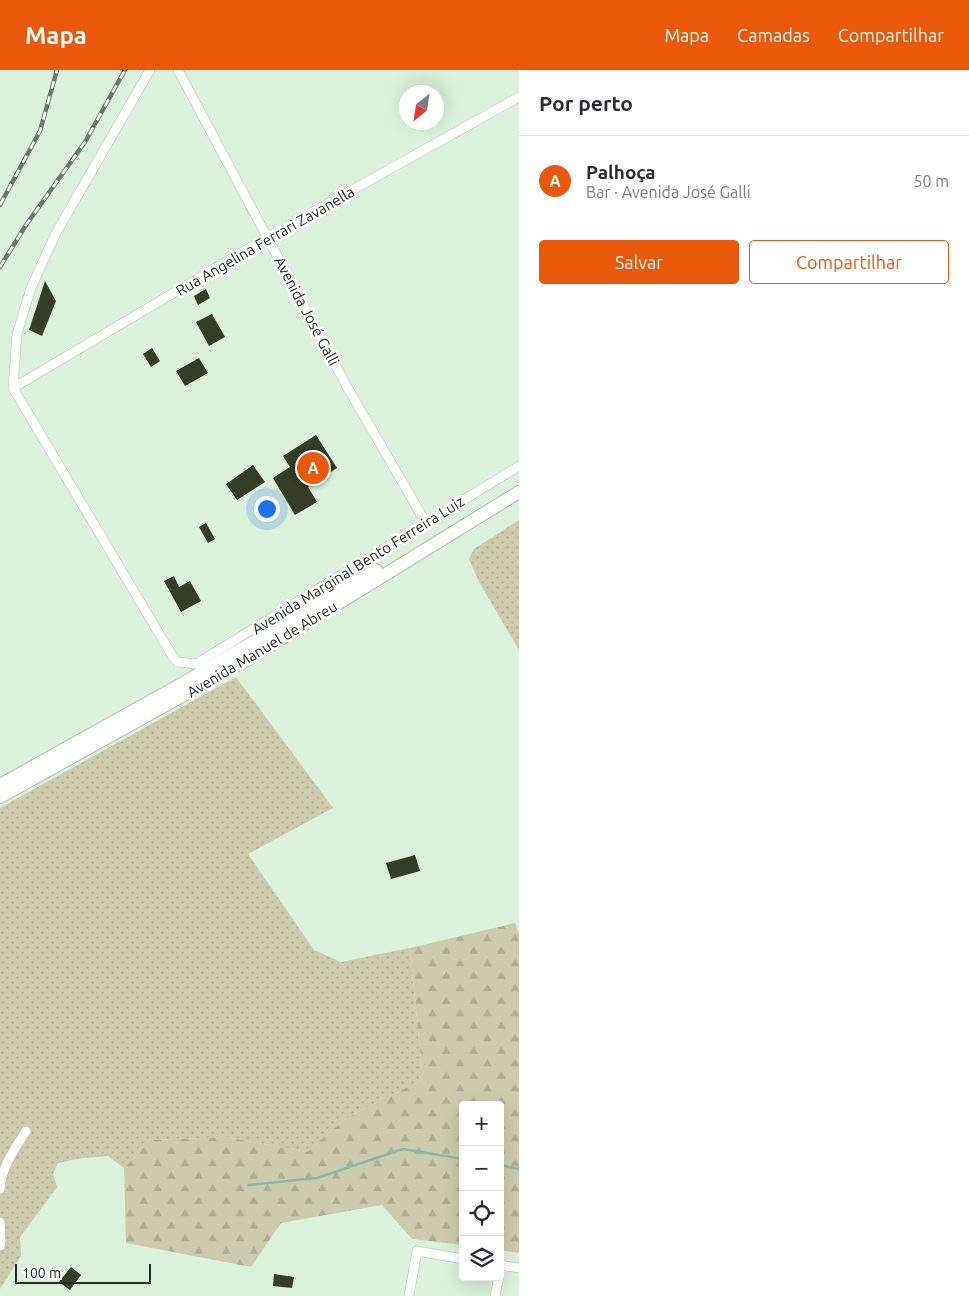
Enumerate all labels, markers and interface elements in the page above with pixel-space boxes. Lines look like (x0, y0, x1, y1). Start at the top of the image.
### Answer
text: Mapa (25, 22, 87, 49)
text: Mapa (664, 25, 709, 45)
text: Camadas (737, 25, 810, 45)
text: Compartilhar (838, 25, 944, 45)
north arrow (399, 85, 444, 130)
text: Por perto (539, 91, 633, 115)
text: Palhoça (586, 161, 656, 183)
text: A (549, 172, 561, 190)
text: 50 m (913, 172, 949, 190)
street label: Rua Angelina Ferrari Zavanella (173, 183, 357, 299)
text: Bar · Avenida José Galli (586, 183, 751, 201)
button: Salvar (539, 240, 739, 284)
button: Compartilhar (749, 240, 949, 284)
street label: Avenida José Galli (271, 254, 343, 368)
pin: A (297, 449, 329, 487)
street label: Avenida Marginal Bento Ferreira Luiz (249, 492, 467, 638)
your location (254, 496, 280, 522)
street label: Avenida Manuel de Abreu (184, 597, 340, 701)
map controls (459, 1101, 504, 1281)
button: + (459, 1101, 504, 1146)
button: − (459, 1146, 504, 1191)
button: locate (459, 1191, 504, 1236)
button: layers (459, 1236, 504, 1281)
scale bar (15, 1261, 151, 1284)
text: 100 m (22, 1265, 61, 1281)

